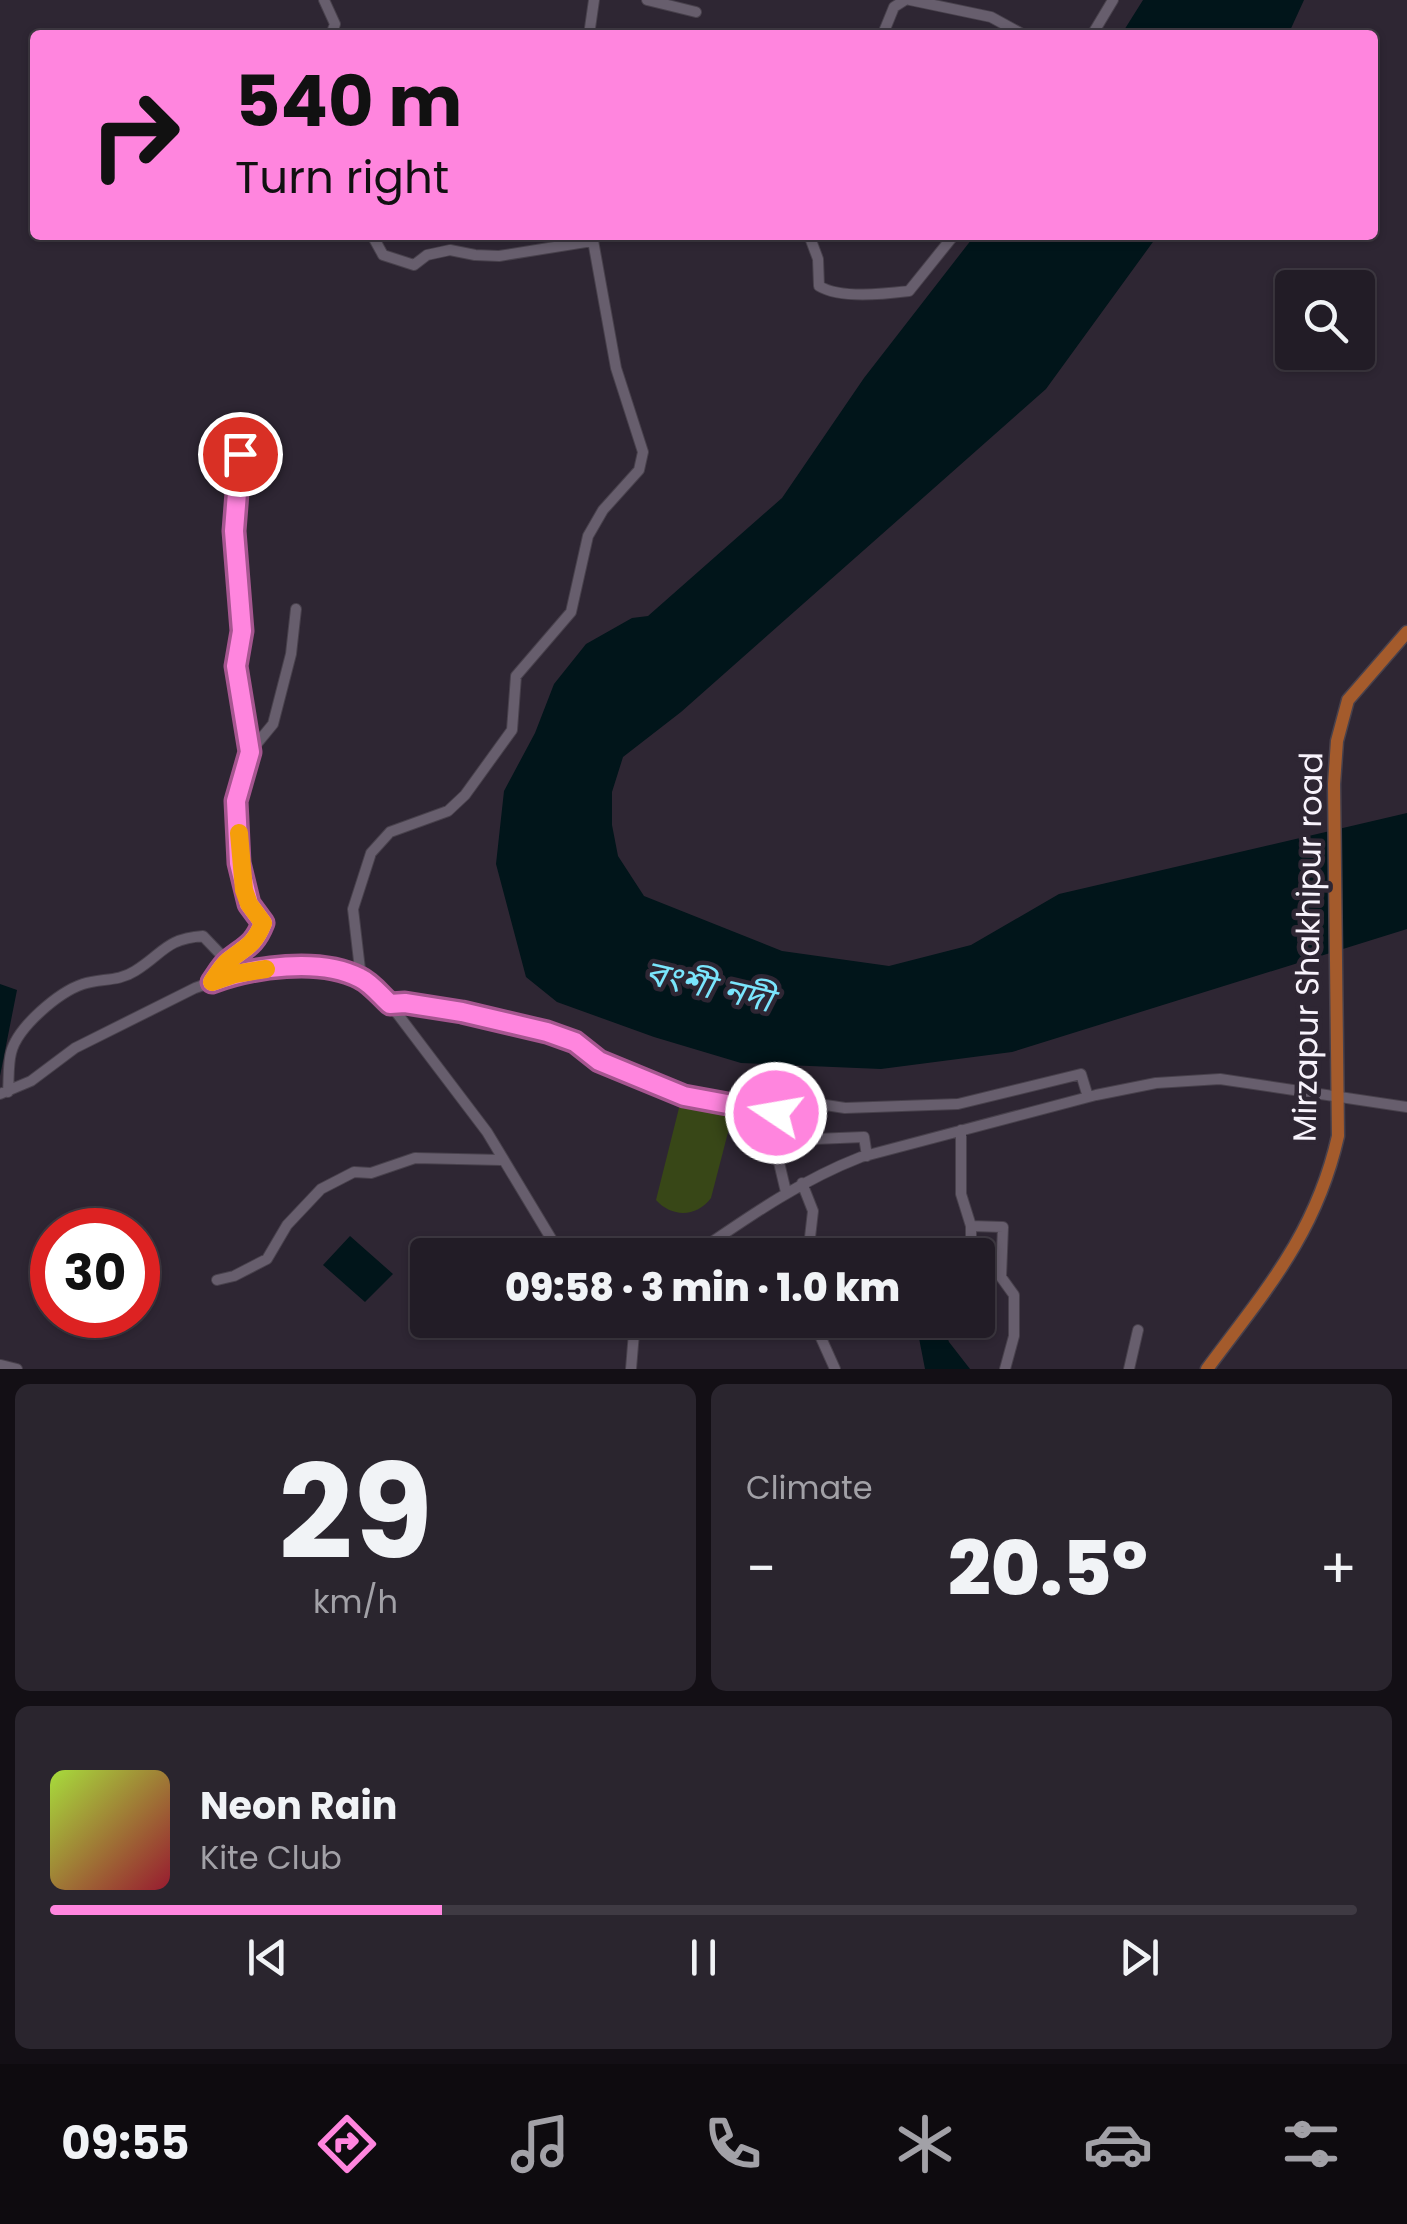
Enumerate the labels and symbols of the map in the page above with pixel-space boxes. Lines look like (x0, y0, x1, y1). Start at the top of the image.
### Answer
pin (198, 412, 283, 497)
street label: Mirzapur Shakhipur road (1282, 752, 1333, 1142)
water label: বংশী নদী (641, 947, 784, 1025)
position arrow (724, 1061, 828, 1165)
speed limit sign: 30 (30, 1208, 160, 1338)

